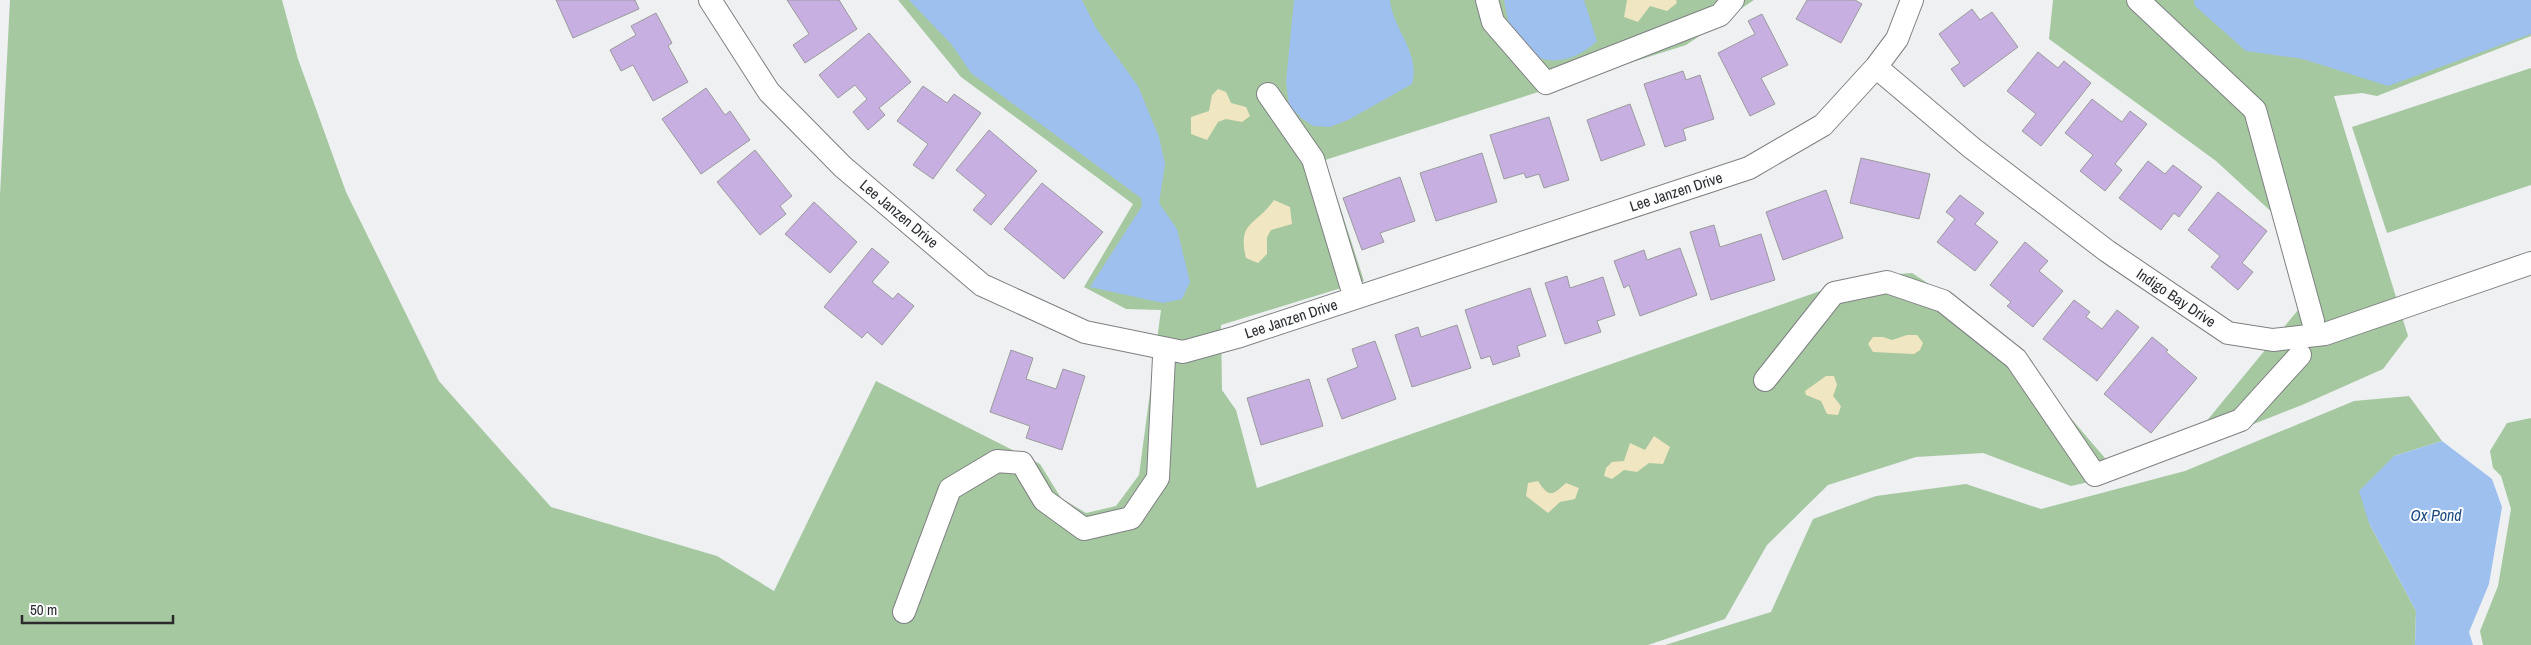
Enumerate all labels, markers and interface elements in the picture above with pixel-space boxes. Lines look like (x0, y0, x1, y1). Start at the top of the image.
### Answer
street label: Lee Janzen Drive (1627, 167, 1725, 216)
street label: Lee Janzen Drive (856, 175, 943, 253)
street label: Indigo Bay Drive (2132, 263, 2220, 332)
street label: Lee Janzen Drive (1242, 294, 1340, 343)
water label: Ox Pond (2410, 504, 2462, 526)
scale bar (22, 592, 174, 624)
text: 50 m (30, 599, 57, 620)

